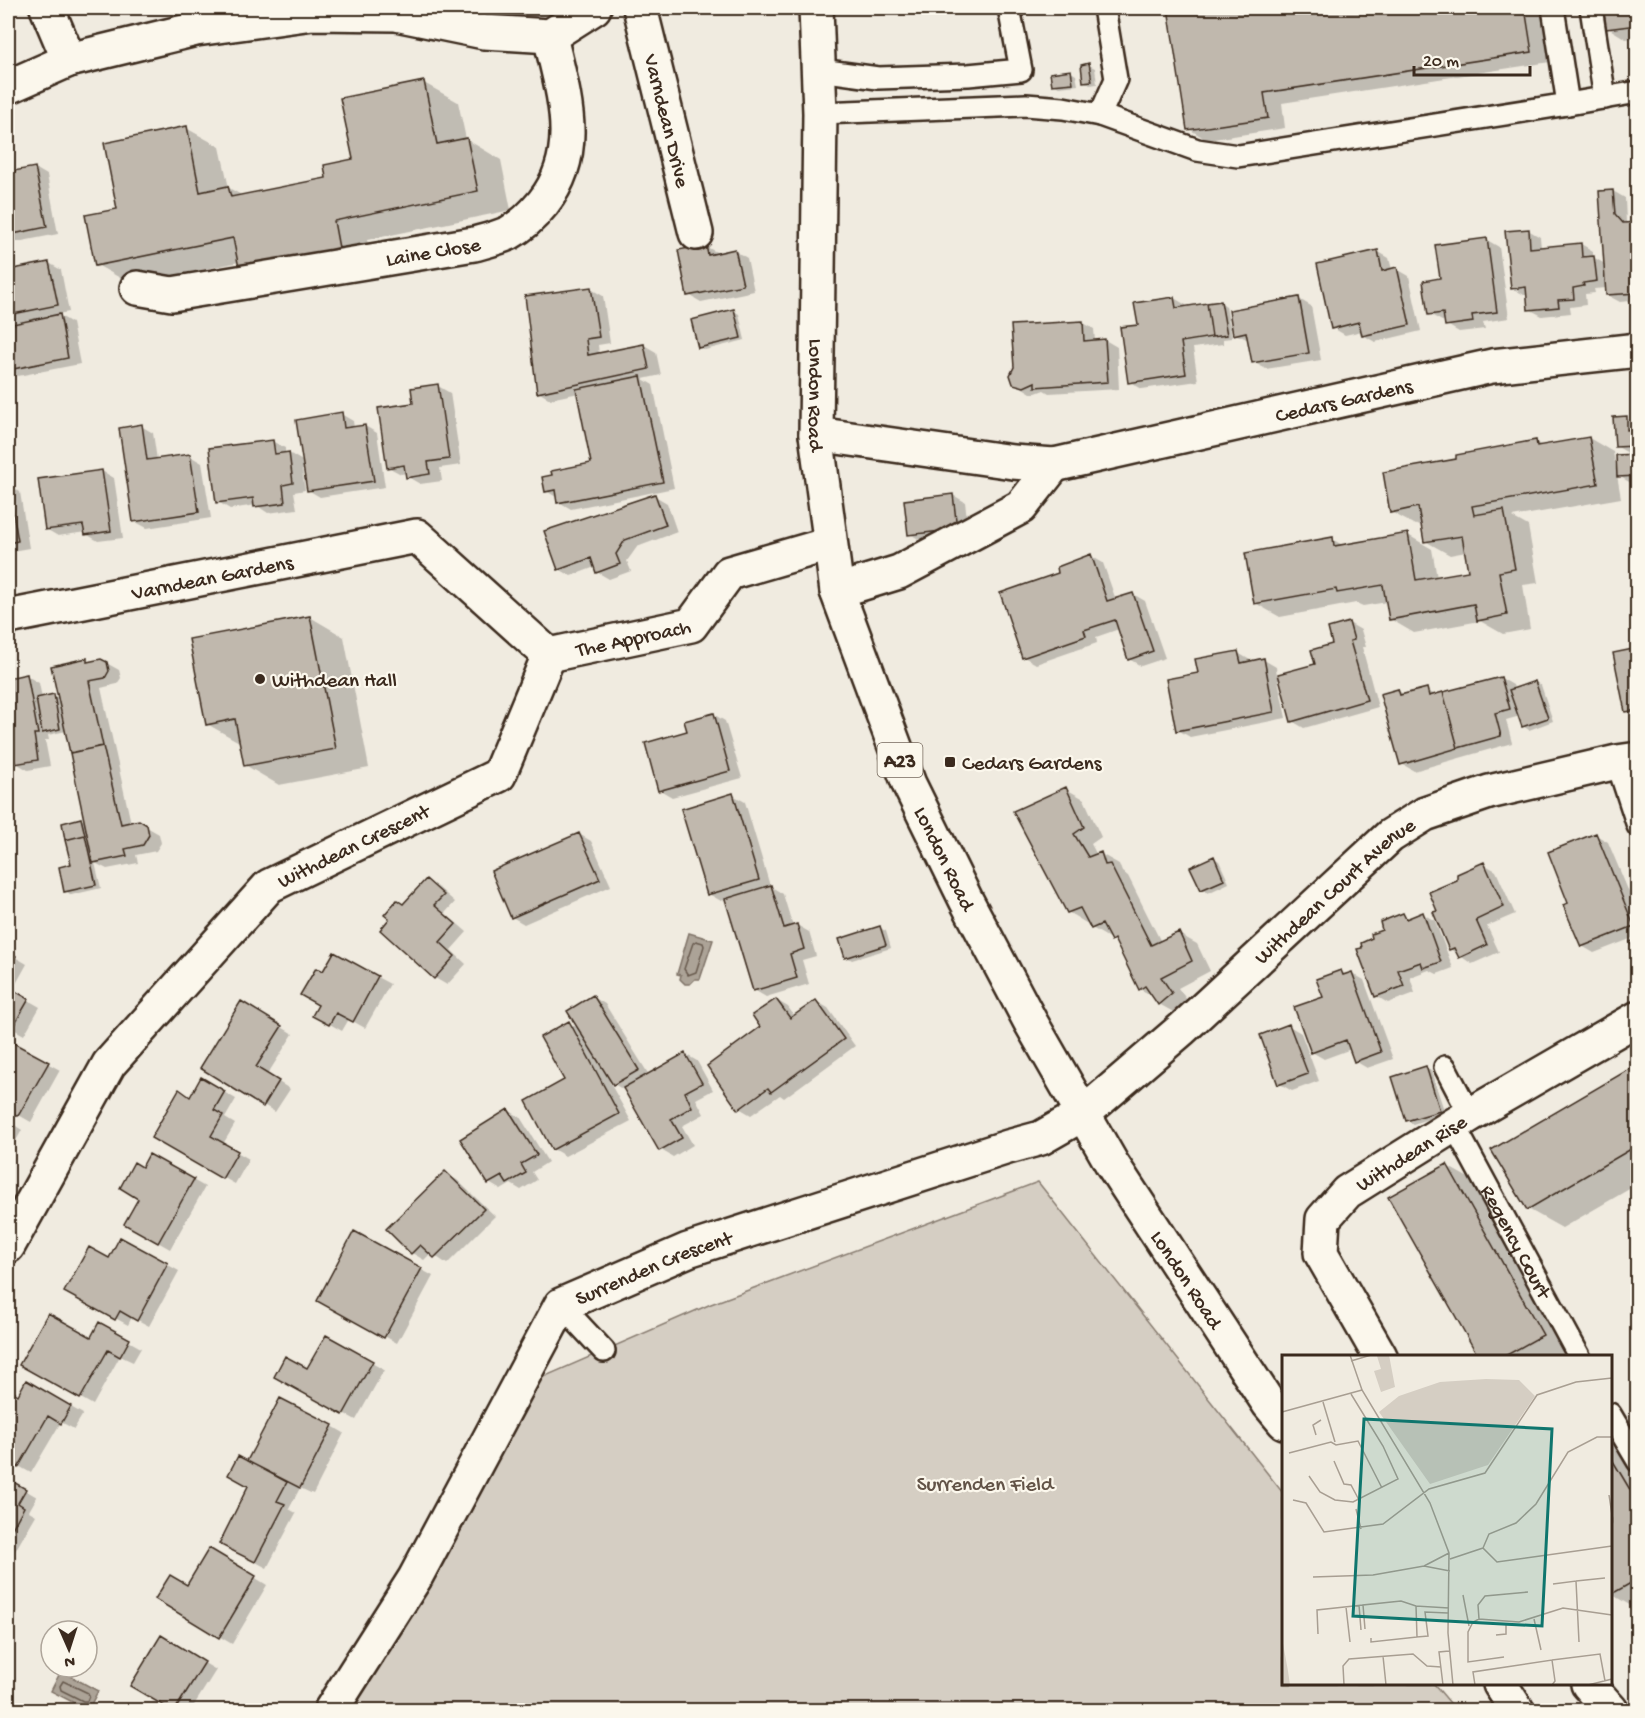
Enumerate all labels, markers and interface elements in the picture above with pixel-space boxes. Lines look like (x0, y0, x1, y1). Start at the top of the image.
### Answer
scale bar (1414, 39, 1530, 77)
street label: Varndean Drive (636, 51, 693, 192)
text: 20 m (1423, 52, 1459, 73)
street label: Laine Close (384, 233, 485, 274)
street label: London Road (800, 338, 827, 455)
street label: Cedars Gardens (1274, 375, 1416, 431)
street label: Varndean Gardens (129, 552, 297, 608)
street label: The Approach (573, 616, 694, 665)
place label: Withdean Hall (272, 670, 397, 695)
marker: Withdean Hall (253, 672, 267, 686)
road number: A23 (878, 743, 922, 777)
place label: Cedars Gardens (962, 753, 1103, 778)
marker: Cedars Gardens (943, 755, 957, 769)
street label: Withdean Crescent (274, 799, 437, 896)
street label: London Road (906, 804, 979, 917)
street label: Withdean Court Avenue (1251, 814, 1422, 971)
street label: Withdean Rise (1352, 1110, 1474, 1199)
street label: Regency Court (1473, 1182, 1556, 1306)
street label: Surrenden Crescent (572, 1227, 738, 1313)
street label: London Road (1143, 1227, 1227, 1336)
inset map (1282, 1355, 1612, 1685)
park label: Surrenden Field (917, 1474, 1055, 1499)
north arrow (39, 1619, 99, 1679)
text: N (63, 1651, 75, 1670)

